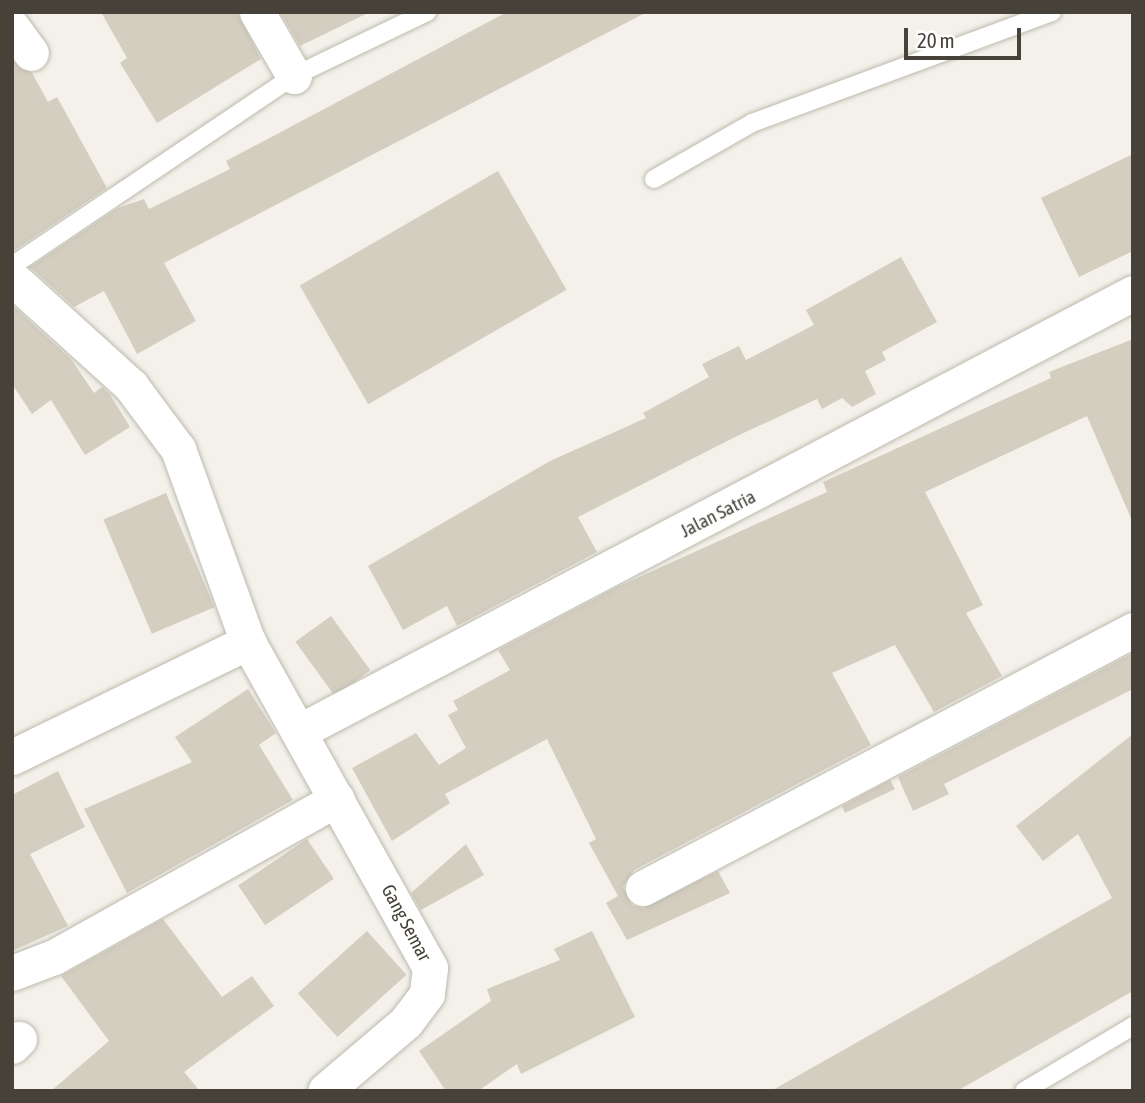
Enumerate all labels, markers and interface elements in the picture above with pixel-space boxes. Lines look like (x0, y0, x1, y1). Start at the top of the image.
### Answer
scale bar (907, 14, 1024, 58)
text: 20 m (917, 28, 955, 52)
street label: Jalan Satria (676, 485, 760, 543)
street label: Gang Semar (376, 881, 436, 965)

